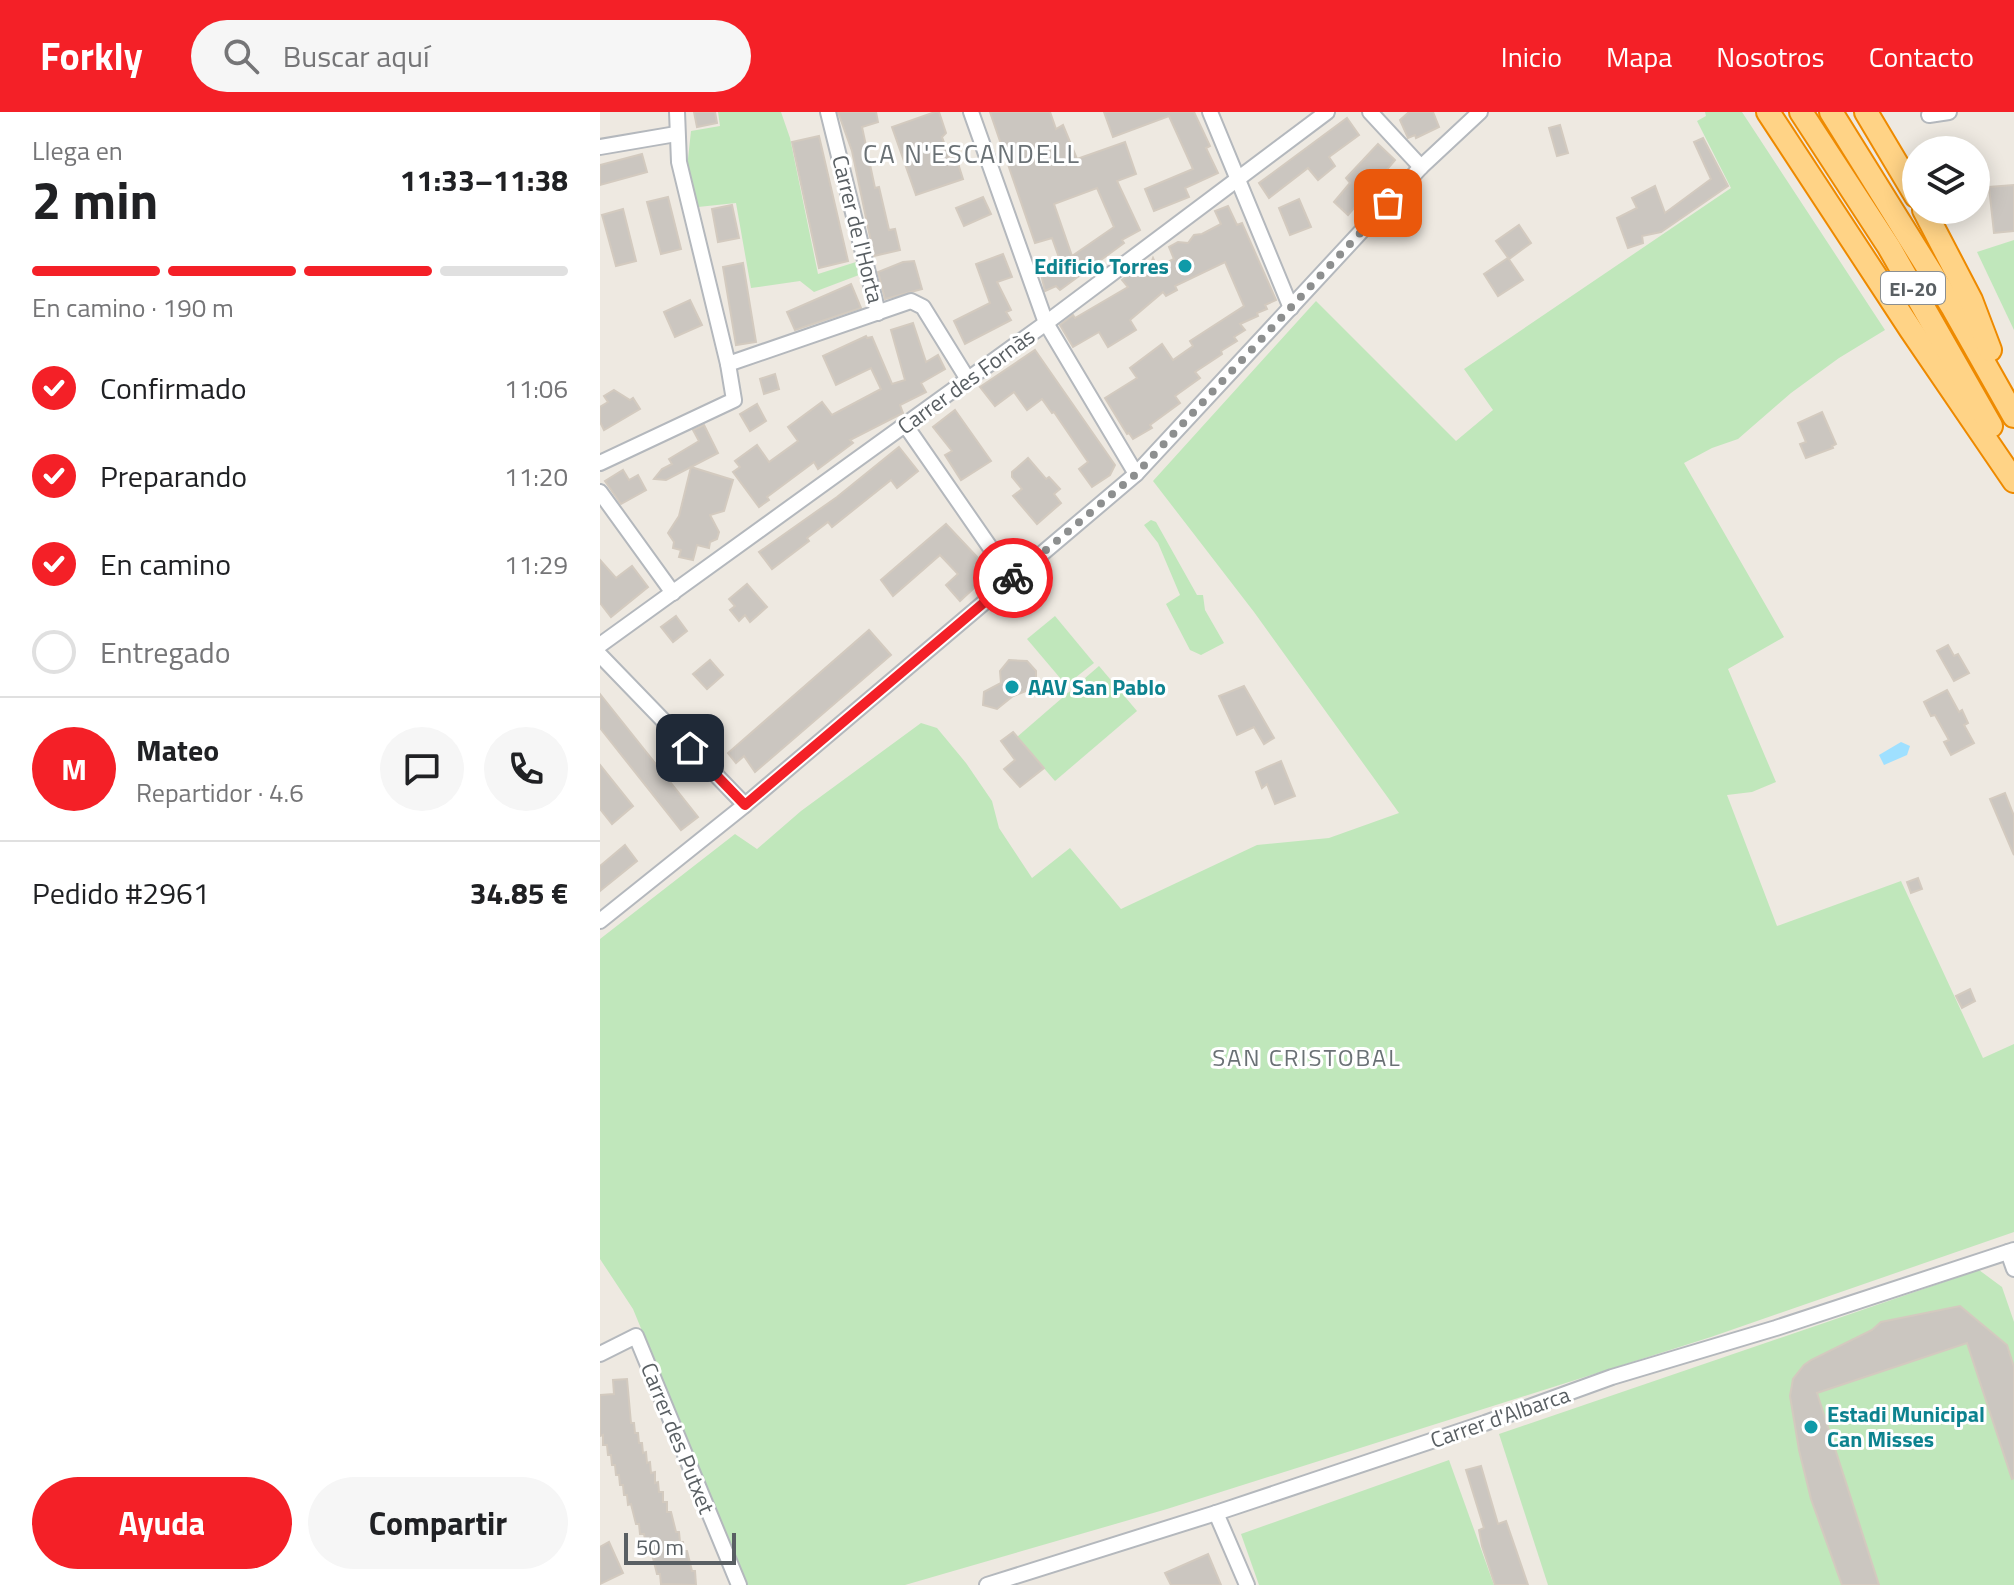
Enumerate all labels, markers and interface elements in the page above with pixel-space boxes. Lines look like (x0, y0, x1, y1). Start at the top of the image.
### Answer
search box (191, 20, 751, 92)
text: Forkly (40, 27, 143, 85)
text: Buscar aquí (283, 33, 429, 79)
icon: search (219, 34, 263, 78)
text: Inicio (1501, 35, 1562, 78)
text: Mapa (1606, 35, 1672, 78)
text: Nosotros (1716, 35, 1825, 78)
text: Contacto (1869, 35, 1974, 78)
text: Llega en (32, 131, 123, 170)
district label: CA N'ESCANDELL (863, 134, 1081, 173)
map controls (1902, 136, 1990, 224)
button: layers (1902, 136, 1990, 224)
street label: Carrer de l'Horta (823, 151, 893, 307)
text: 11:33–11:38 (400, 157, 568, 203)
text: 2 min (32, 160, 158, 239)
pin (1354, 169, 1422, 237)
icon: bag (1366, 181, 1410, 225)
place label: Edificio Torres (1034, 249, 1169, 283)
marker: Edificio Torres (1176, 257, 1194, 275)
road number: EI-20 (1881, 272, 1945, 304)
text: En camino · 190 m (32, 288, 234, 327)
street label: Carrer des Fornàs (890, 319, 1042, 443)
text: Confirmado (100, 365, 247, 411)
icon: check (32, 366, 76, 410)
text: 11:06 (504, 369, 568, 408)
text: Preparando (100, 453, 247, 499)
icon: check (32, 454, 76, 498)
text: 11:20 (504, 457, 568, 496)
courier (973, 538, 1053, 618)
text: En camino (100, 541, 231, 587)
icon: check (32, 542, 76, 586)
text: 11:29 (504, 545, 568, 584)
icon: bike (991, 556, 1035, 600)
text: Entregado (100, 629, 231, 675)
place label: AAV San Pablo (1028, 670, 1166, 704)
marker: AAV San Pablo (1003, 678, 1021, 696)
pin (656, 714, 724, 782)
icon: home (668, 726, 712, 770)
text: Mateo (136, 727, 219, 773)
button: chat (380, 727, 464, 811)
button: phone (484, 727, 568, 811)
text: M (61, 746, 87, 792)
text: Repartidor · 4.6 (136, 773, 304, 812)
text: Pedido #2961 (32, 870, 210, 916)
text: 34.85 € (470, 870, 568, 916)
district label: SAN CRISTOBAL (1212, 1039, 1402, 1075)
street label: Carrer des Putxet (632, 1357, 724, 1519)
street label: Carrer d'Albarca (1426, 1377, 1574, 1457)
place label: Estadi Municipal Can Misses (1827, 1397, 1985, 1456)
marker: Estadi Municipal Can Misses (1802, 1418, 1820, 1436)
button: Ayuda (32, 1477, 292, 1569)
button: Compartir (308, 1477, 568, 1569)
scale bar (624, 1529, 736, 1565)
text: 50 m (636, 1530, 684, 1564)

